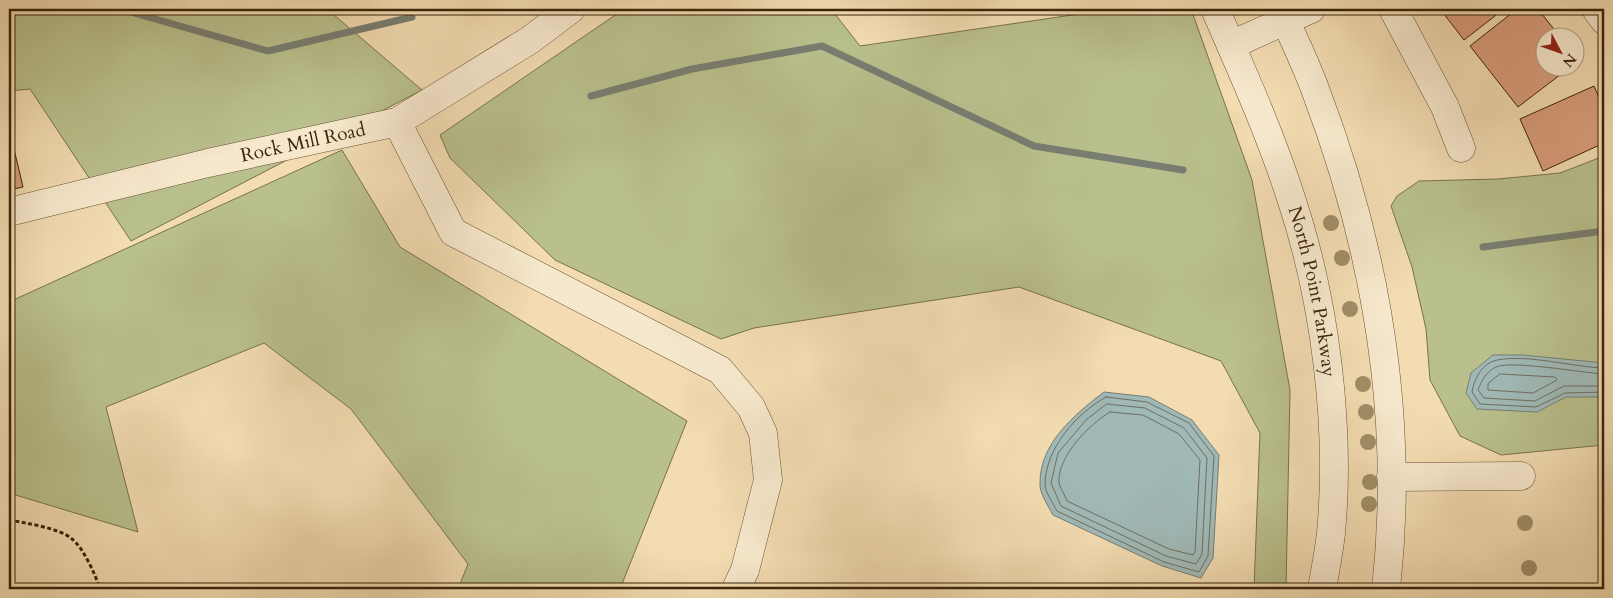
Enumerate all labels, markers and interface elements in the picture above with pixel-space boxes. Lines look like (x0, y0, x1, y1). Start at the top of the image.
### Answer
north arrow (1536, 28, 1586, 78)
text: N (1558, 49, 1581, 71)
street label: Rock Mill Road (238, 116, 368, 169)
street label: North Point Parkway (1281, 203, 1342, 378)

